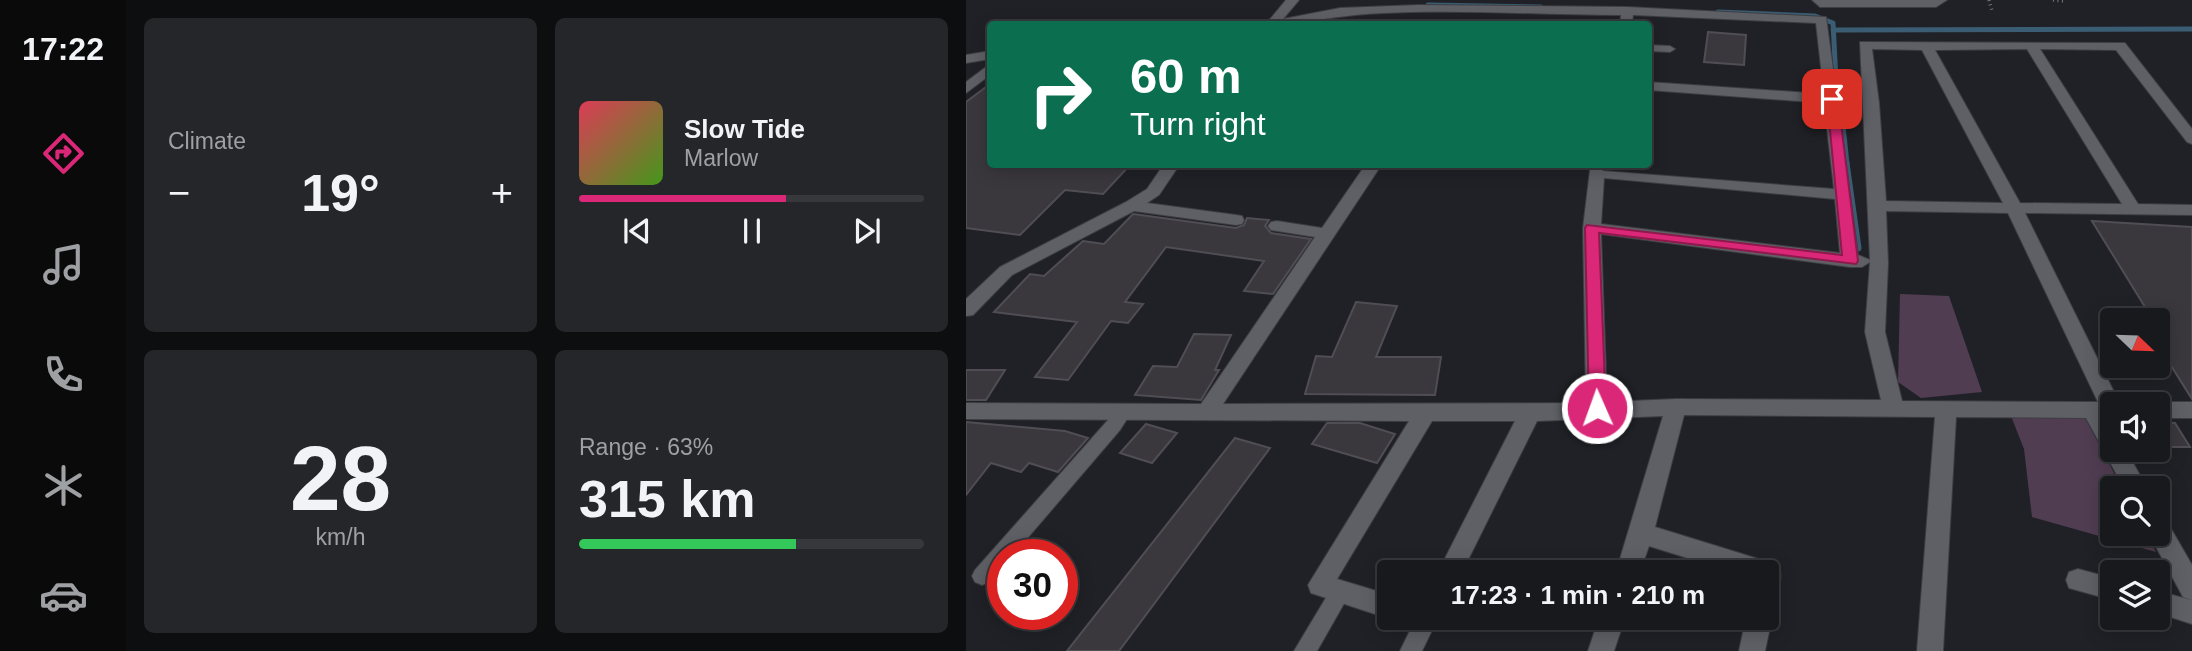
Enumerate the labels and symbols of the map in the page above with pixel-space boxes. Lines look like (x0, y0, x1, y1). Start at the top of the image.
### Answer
pin (1802, 69, 1862, 129)
north arrow (2100, 308, 2170, 378)
position arrow (1560, 371, 1634, 445)
speed limit sign: 30 (987, 539, 1078, 630)

